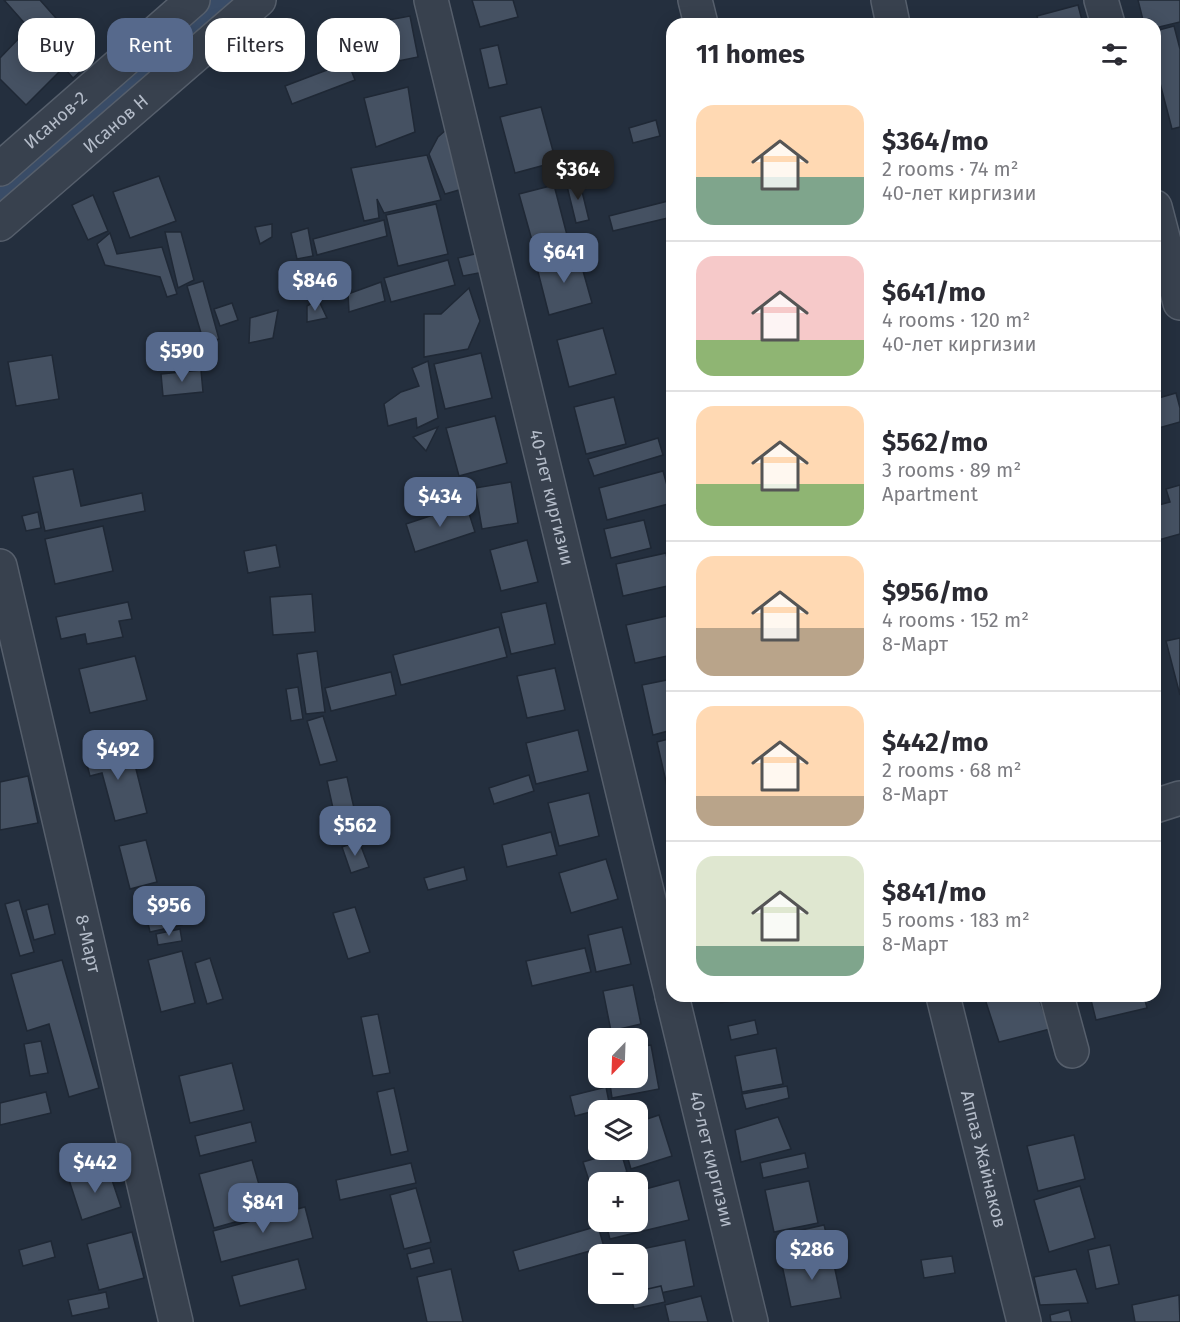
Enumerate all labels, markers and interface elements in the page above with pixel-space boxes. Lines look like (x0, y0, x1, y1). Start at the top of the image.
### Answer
chip: Buy (18, 18, 95, 72)
chip: Rent (107, 18, 193, 72)
chip: Filters (205, 18, 305, 72)
chip: New (317, 18, 400, 72)
icon: filters (1098, 38, 1131, 71)
text: 11 homes (696, 39, 805, 70)
street label: Исанов-2 (20, 87, 92, 154)
street label: Исанов Н (79, 90, 153, 158)
text: $364/mo (882, 126, 989, 157)
icon: home (744, 129, 816, 201)
pin: $364 (542, 150, 614, 201)
text: $364 (556, 157, 600, 181)
text: 2 rooms · 74 m² (882, 157, 1019, 181)
text: 40-лет киргизии (882, 181, 1037, 205)
pin: $641 (528, 233, 600, 284)
text: $641 (543, 240, 585, 264)
pin: $846 (279, 261, 351, 312)
text: $846 (292, 268, 338, 292)
text: $641/mo (882, 277, 986, 308)
icon: home (744, 280, 816, 352)
text: 4 rooms · 120 m² (882, 308, 1030, 332)
pin: $590 (146, 332, 218, 383)
text: 40-лет киргизии (882, 332, 1037, 356)
text: $590 (160, 339, 204, 363)
street label: 40-лет киргизии (524, 427, 579, 568)
text: $562/mo (882, 427, 988, 458)
icon: home (744, 430, 816, 502)
text: 3 rooms · 89 m² (882, 458, 1021, 482)
pin: $434 (404, 477, 476, 528)
text: Apartment (882, 482, 978, 506)
text: $434 (418, 484, 462, 508)
text: $956/mo (882, 577, 988, 608)
icon: home (744, 580, 816, 652)
text: 4 rooms · 152 m² (882, 608, 1029, 632)
text: 8-Март (882, 632, 948, 656)
text: $442/mo (882, 727, 988, 758)
pin: $492 (82, 730, 154, 781)
icon: home (744, 730, 816, 802)
text: $492 (97, 737, 140, 761)
text: 2 rooms · 68 m² (882, 758, 1022, 782)
text: 8-Март (882, 782, 948, 806)
pin: $562 (319, 806, 391, 857)
text: $562 (333, 813, 377, 837)
text: $841/mo (882, 877, 986, 908)
icon: home (744, 880, 816, 952)
pin: $956 (133, 886, 205, 937)
text: $956 (147, 893, 191, 917)
text: 5 rooms · 183 m² (882, 908, 1030, 932)
street label: 8-Март (71, 912, 106, 976)
text: 8-Март (882, 932, 948, 956)
north arrow (588, 1028, 648, 1088)
map controls (588, 1028, 648, 1304)
street label: Аппаз Жайнаков (956, 1088, 1011, 1230)
street label: 40-лет киргизии (684, 1089, 739, 1230)
button: layers (588, 1100, 648, 1160)
pin: $442 (59, 1143, 131, 1194)
text: $442 (73, 1150, 117, 1174)
button: + (588, 1172, 648, 1232)
pin: $841 (227, 1183, 299, 1234)
text: $841 (242, 1190, 284, 1214)
pin: $286 (776, 1230, 848, 1281)
text: $286 (790, 1237, 834, 1261)
button: − (588, 1244, 648, 1304)

